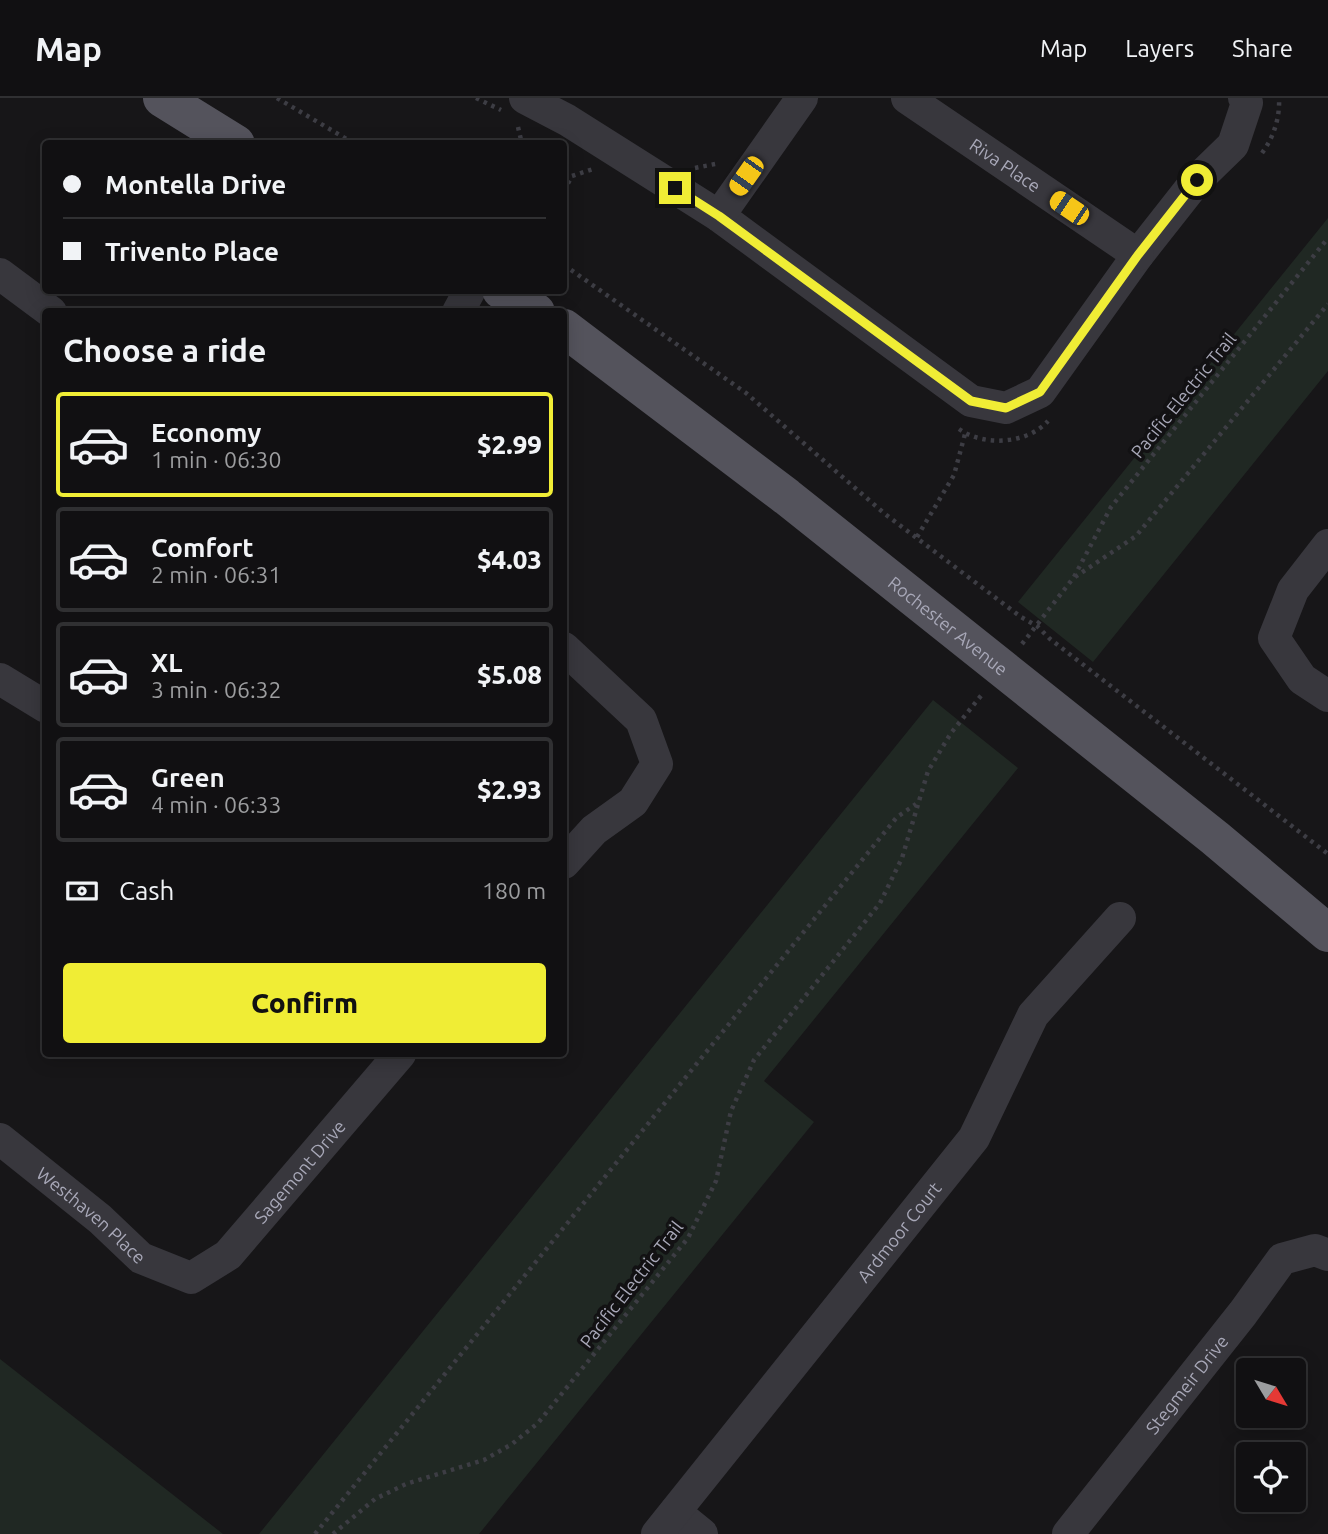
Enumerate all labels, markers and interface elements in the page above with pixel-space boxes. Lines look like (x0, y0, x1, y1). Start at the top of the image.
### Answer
text: Map (35, 30, 102, 67)
text: Map (1040, 35, 1087, 62)
text: Layers (1125, 35, 1194, 62)
text: Share (1232, 35, 1293, 62)
street label: Riva Place (966, 134, 1044, 196)
car (726, 153, 767, 199)
route start (1181, 164, 1213, 196)
text: Montella Drive (105, 170, 286, 199)
route end (659, 172, 691, 204)
car (1046, 188, 1093, 228)
text: Trivento Place (105, 237, 279, 266)
street label: Pacific Electric Trail (1127, 328, 1240, 461)
text: Choose a ride (63, 332, 266, 368)
icon: car (67, 413, 130, 476)
text: Economy (151, 418, 261, 447)
text: $2.99 (477, 430, 542, 459)
text: 1 min · 06:30 (151, 447, 282, 472)
icon: car (67, 528, 130, 591)
text: Comfort (151, 533, 254, 562)
text: $4.03 (477, 545, 542, 574)
text: 2 min · 06:31 (151, 562, 282, 587)
street label: Rochester Avenue (885, 572, 1012, 679)
icon: car (67, 643, 130, 706)
text: XL (151, 648, 182, 677)
text: $5.08 (477, 660, 542, 689)
text: 3 min · 06:32 (151, 677, 282, 702)
icon: car (67, 758, 130, 821)
text: Green (151, 763, 225, 792)
text: $2.93 (477, 775, 542, 804)
text: 4 min · 06:33 (151, 792, 282, 817)
icon: cash (63, 872, 101, 910)
text: Cash (119, 876, 174, 905)
text: 180 m (482, 878, 546, 903)
button: Confirm (63, 963, 546, 1043)
street label: Sagemont Drive (250, 1116, 349, 1227)
street label: Westhaven Place (33, 1163, 150, 1267)
street label: Ardmoor Court (853, 1178, 945, 1286)
street label: Pacific Electric Trail (575, 1217, 687, 1351)
street label: Stegmeir Drive (1141, 1331, 1232, 1438)
north arrow (1236, 1358, 1306, 1428)
map controls (1236, 1358, 1306, 1512)
button: locate (1236, 1442, 1306, 1512)

